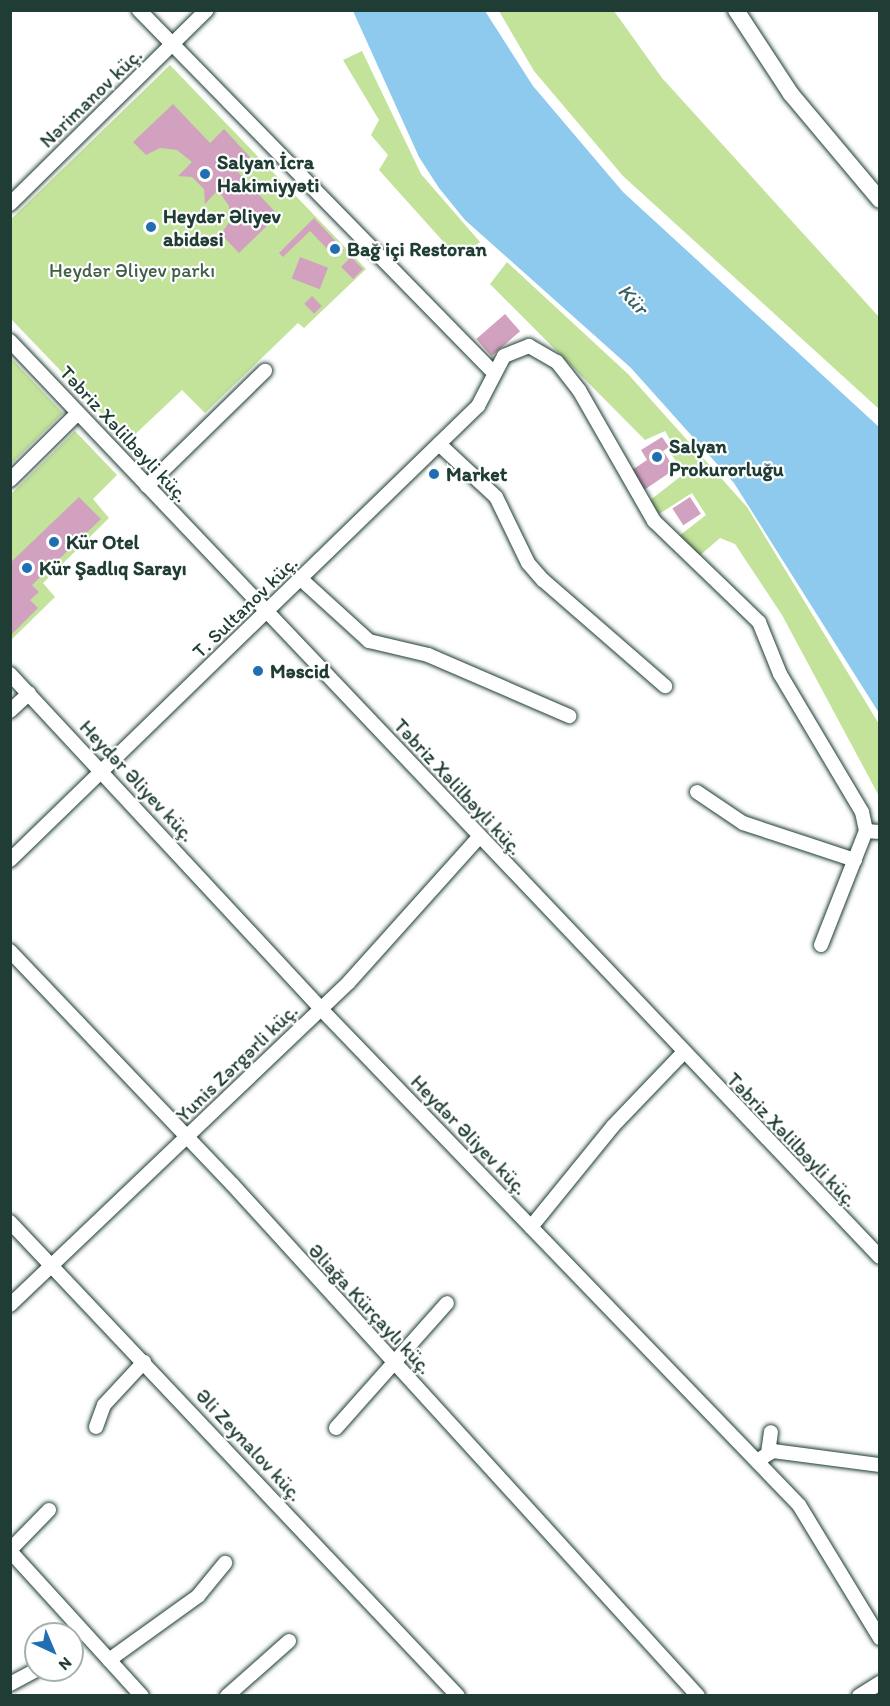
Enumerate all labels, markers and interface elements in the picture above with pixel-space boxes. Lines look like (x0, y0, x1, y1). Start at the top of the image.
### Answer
street label: Nərimanov küç. (35, 43, 147, 153)
place label: Salyan İcra Hakimiyyəti (217, 150, 319, 197)
marker: Salyan İcra Hakimiyyəti (198, 167, 212, 181)
place label: Heydər Əliyev abidəsi (163, 204, 281, 251)
marker: Heydər Əliyev abidəsi (144, 220, 158, 234)
place label: Bağ içi Restoran (347, 237, 487, 261)
marker: Bağ içi Restoran (328, 242, 342, 256)
park label: Heydər Əliyev parkı (49, 258, 215, 282)
water label: Kür (613, 278, 653, 320)
street label: Təbriz Xəlilbəyli küç. (55, 361, 193, 507)
place label: Salyan Prokurorluğu (669, 434, 784, 481)
marker: Salyan Prokurorluğu (650, 450, 664, 464)
place label: Market (446, 462, 507, 486)
marker: Market (427, 467, 441, 481)
place label: Kür Otel (66, 530, 139, 554)
marker: Kür Otel (47, 535, 61, 549)
street label: T. Sultanov küç. (187, 551, 303, 663)
place label: Kür Şadlıq Sarayı (39, 556, 187, 580)
marker: Kür Şadlıq Sarayı (20, 561, 34, 575)
place label: Məscid (270, 659, 330, 683)
marker: Məscid (251, 664, 265, 678)
street label: Təbriz Xəlilbəyli küç. (389, 714, 527, 860)
street label: Heydər Əliyev küç. (74, 715, 200, 847)
street label: Yunis Zərgərli küç. (171, 999, 303, 1127)
street label: Təbriz Xəlilbəyli küç. (722, 1068, 862, 1212)
street label: Heydər Əliyev küç. (405, 1070, 533, 1200)
street label: Əliağa Kürçaylı küç. (303, 1239, 437, 1379)
street label: Əli Zeynalov küç. (191, 1384, 307, 1506)
north arrow (24, 1622, 84, 1682)
text: N (55, 1653, 76, 1674)

